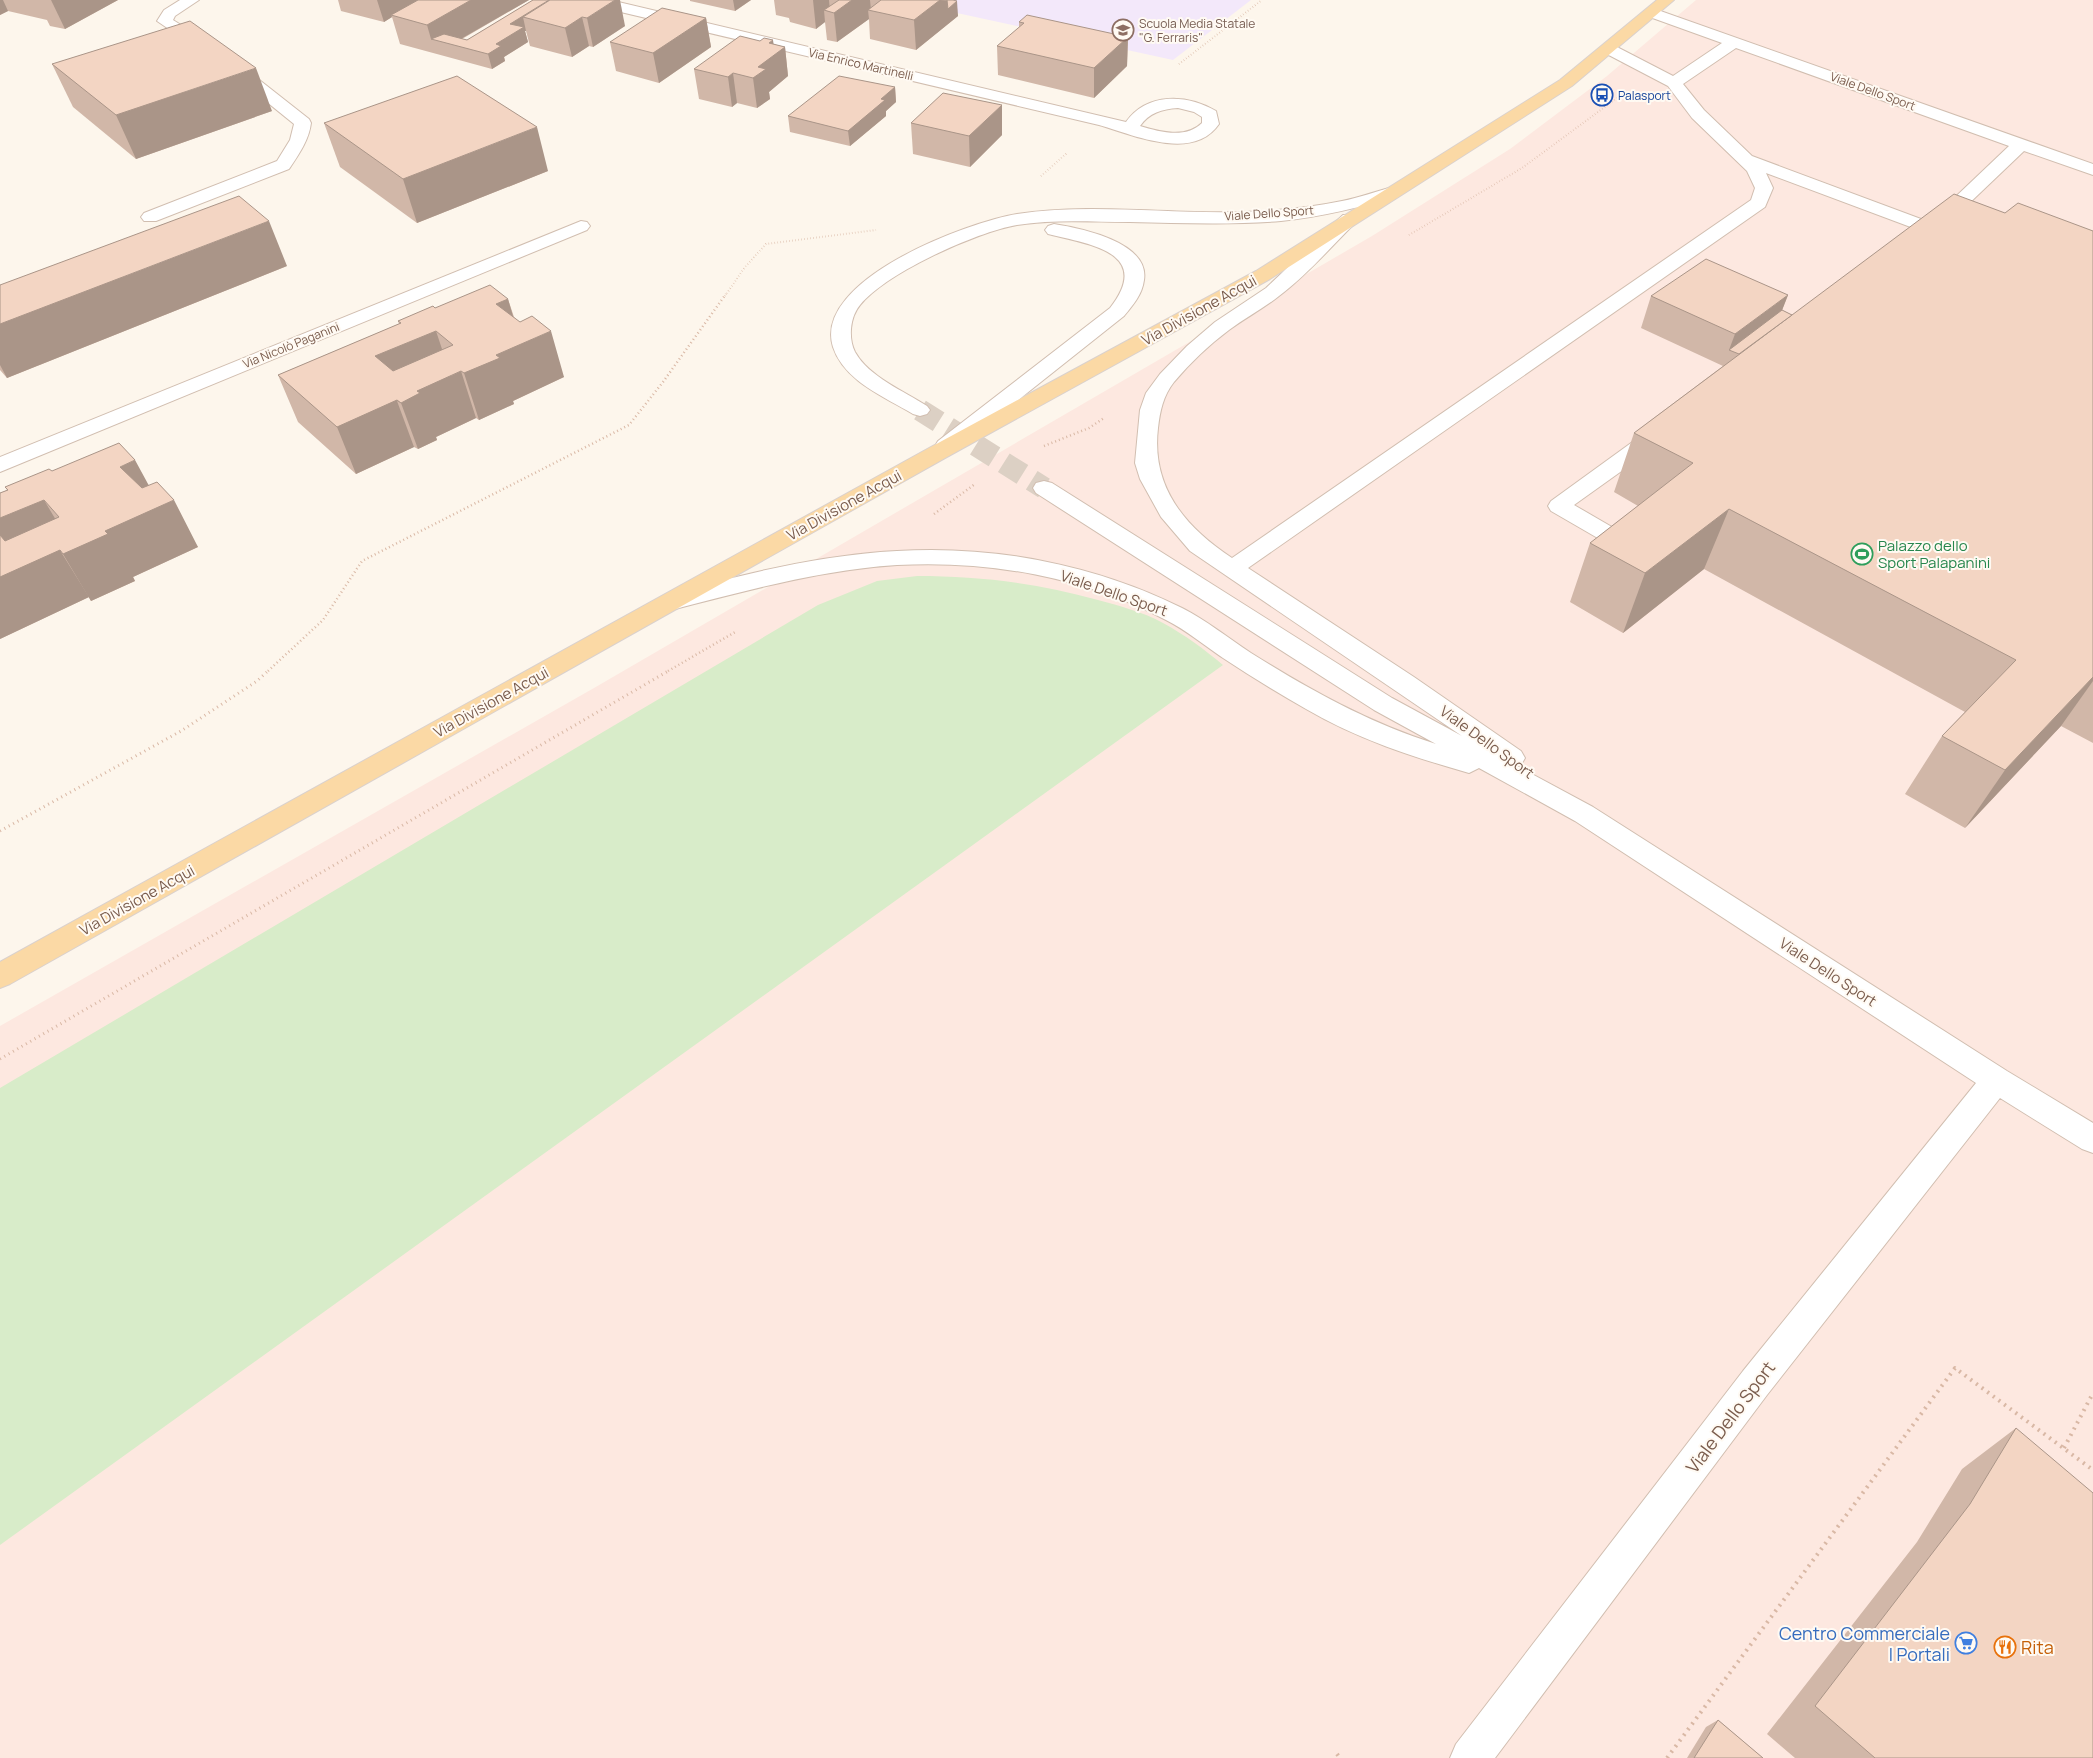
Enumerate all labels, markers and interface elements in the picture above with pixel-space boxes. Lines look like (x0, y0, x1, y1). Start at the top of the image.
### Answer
place label: Scuola Media Statale "G. Ferraris" (1139, 15, 1255, 46)
school or university icon: Scuola Media Statale "G. Ferraris" (1111, 18, 1135, 42)
street label: Via Enrico Martinelli (807, 44, 915, 84)
street label: Viale Dello Sport (1828, 68, 1918, 114)
bus stop icon: Palasport (1590, 83, 1614, 107)
place label: Palasport (1618, 87, 1671, 104)
street label: Viale Dello Sport (1224, 201, 1314, 225)
street label: Via Divisione Acqui (1138, 270, 1260, 350)
street label: Via Nicolò Paganini (240, 318, 342, 372)
street label: Via Divisione Acqui (783, 465, 905, 545)
place label: Palazzo dello Sport Palapanini (1878, 535, 1990, 573)
sports icon: Palazzo dello Sport Palapanini (1850, 542, 1874, 566)
street label: Viale Dello Sport (1058, 565, 1170, 621)
street label: Via Divisione Acqui (430, 662, 552, 742)
street label: Viale Dello Sport (1436, 701, 1538, 783)
street label: Via Divisione Acqui (76, 860, 198, 940)
street label: Viale Dello Sport (1775, 933, 1881, 1011)
street label: Viale Dello Sport (1680, 1356, 1780, 1478)
place label: Centro Commerciale I Portali (1779, 1621, 1950, 1666)
supermarket icon: Centro Commerciale I Portali (1954, 1631, 1978, 1655)
restaurant icon: Rita (1993, 1635, 2017, 1659)
place label: Rita (2021, 1635, 2054, 1659)

